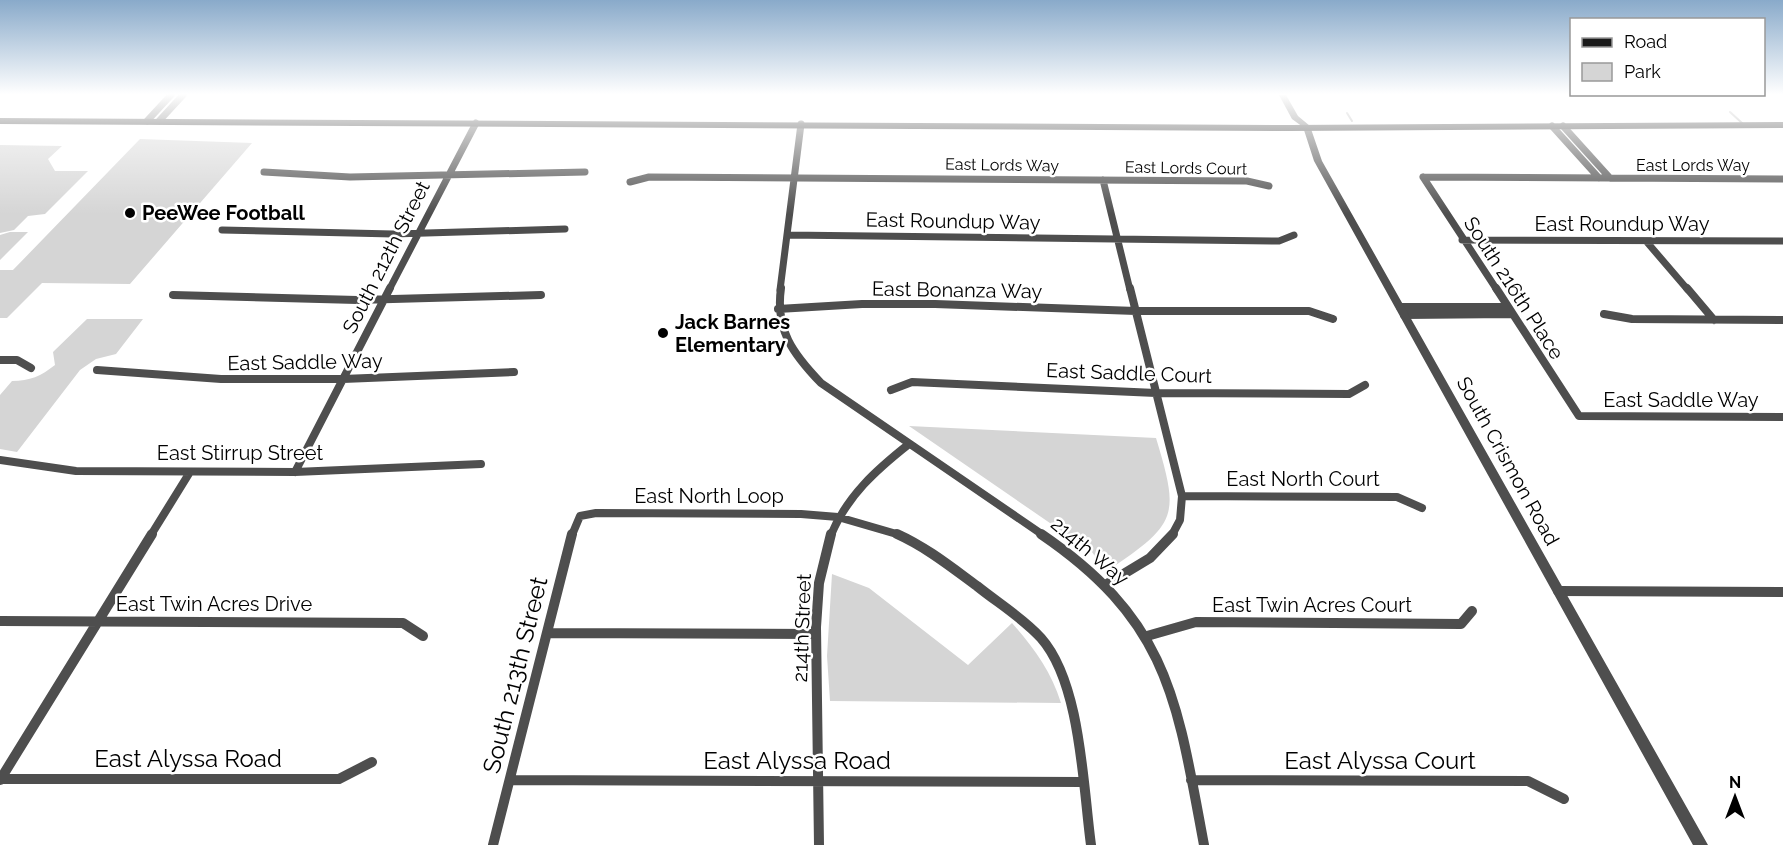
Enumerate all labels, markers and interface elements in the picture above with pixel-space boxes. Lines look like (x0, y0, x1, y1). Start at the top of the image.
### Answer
legend (1570, 18, 1765, 96)
text: Road (1624, 31, 1667, 52)
text: Park (1624, 61, 1661, 82)
street label: East Lords Way (945, 155, 1059, 175)
street label: East Lords Way (1636, 156, 1750, 175)
street label: East Lords Court (1125, 157, 1248, 179)
street label: South 212th Street (337, 177, 435, 337)
place label: PeeWee Football (142, 201, 306, 225)
marker: PeeWee Football (123, 206, 137, 220)
street label: East Roundup Way (865, 207, 1041, 235)
street label: South 216th Place (1459, 212, 1569, 364)
street label: East Roundup Way (1534, 212, 1710, 236)
street label: East Bonanza Way (872, 277, 1043, 303)
place label: Jack Barnes Elementary (675, 310, 790, 357)
marker: Jack Barnes Elementary (656, 326, 670, 340)
street label: East Saddle Way (227, 349, 383, 375)
street label: East Saddle Court (1046, 358, 1213, 388)
street label: South Crismon Road (1452, 372, 1564, 550)
street label: East Saddle Way (1603, 388, 1759, 412)
street label: East Stirrup Street (157, 441, 323, 465)
street label: East North Court (1226, 467, 1380, 491)
street label: East North Loop (634, 484, 784, 508)
street label: 214th Way (1046, 512, 1134, 590)
street label: 214th Street (788, 573, 816, 683)
street label: South 213th Street (477, 574, 553, 776)
street label: East Twin Acres Drive (116, 592, 312, 616)
street label: East Twin Acres Court (1212, 593, 1412, 617)
street label: East Alyssa Road (94, 744, 282, 773)
street label: East Alyssa Road (703, 746, 891, 775)
street label: East Alyssa Court (1284, 746, 1476, 775)
north arrow (1705, 767, 1765, 827)
text: N (1729, 773, 1741, 792)

